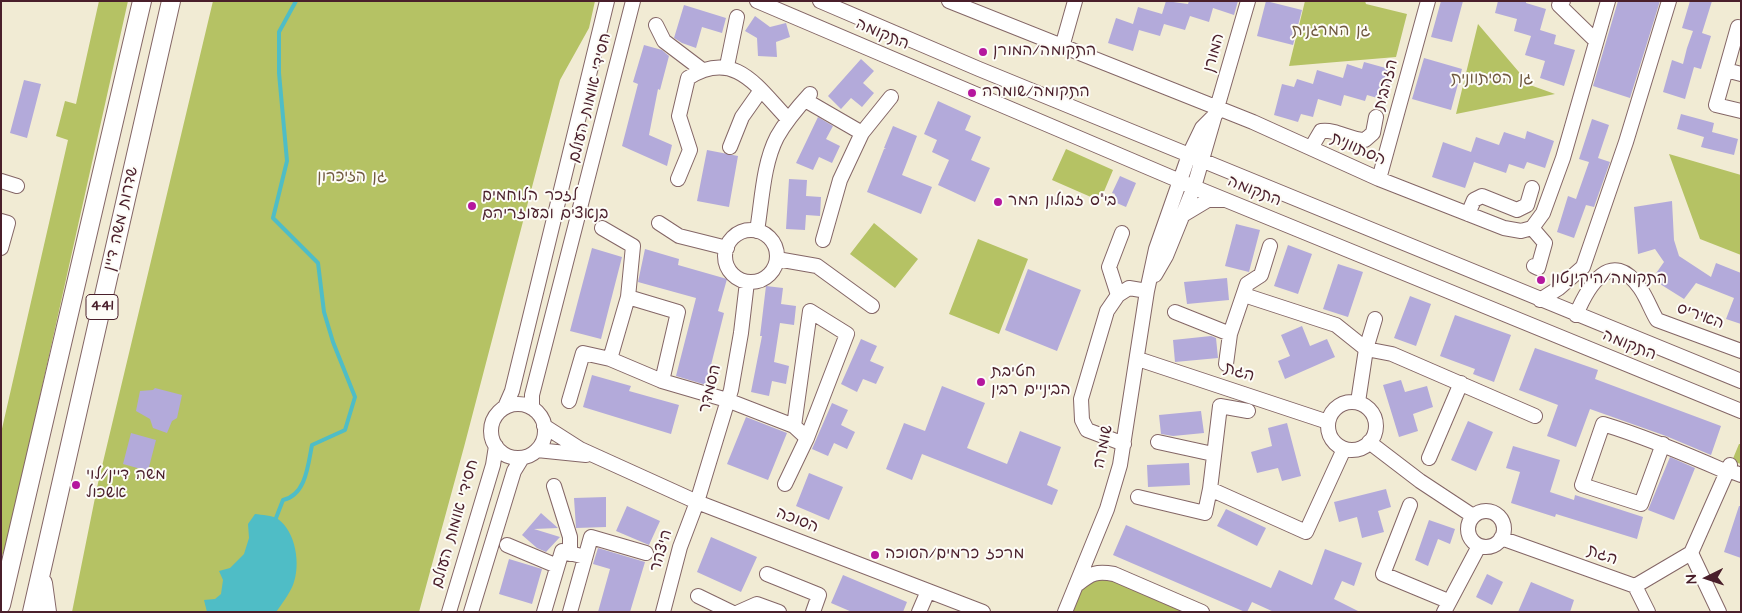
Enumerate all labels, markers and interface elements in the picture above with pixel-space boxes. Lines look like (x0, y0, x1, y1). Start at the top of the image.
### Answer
street label: התקומה (852, 15, 912, 55)
park label: גן המרגנית (1292, 22, 1370, 42)
street label: חסידי אומות העולם (566, 31, 616, 165)
street label: המורן (1200, 31, 1230, 75)
place label: התקומה/המורן (993, 42, 1096, 62)
marker: התקומה/המורן (977, 46, 989, 58)
street label: הזהבית (1371, 57, 1403, 113)
park label: גן הסיתוונית (1451, 70, 1533, 90)
place label: התקומה/שומרה (982, 83, 1090, 103)
marker: התקומה/שומרה (966, 87, 978, 99)
street label: הסתוונית (1327, 129, 1389, 171)
street label: שדרות משה דיין (101, 165, 143, 273)
park label: גן הזיכרון (317, 168, 387, 188)
street label: התקומה (1224, 173, 1284, 211)
place label: לזכר הלוחמים בנאצים ובעוזריהם (482, 187, 609, 225)
place label: בי"ס זבולון המר (1008, 192, 1116, 212)
marker: בי"ס זבולון המר (992, 196, 1004, 208)
marker: לזכר הלוחמים בנאצים ובעוזריהם (466, 200, 478, 212)
place label: התקומה/היקינטון (1551, 270, 1667, 290)
marker: התקומה/היקינטון (1535, 274, 1547, 286)
road number: 441 (86, 294, 118, 320)
street label: האיריס (1674, 300, 1726, 334)
street label: התקומה (1599, 327, 1659, 365)
street label: הגת (1221, 359, 1257, 387)
street label: הסמדר (696, 363, 726, 415)
place label: חטיבת הביניים רבין (991, 363, 1071, 401)
marker: חטיבת הביניים רבין (975, 376, 987, 388)
street label: שומרה (1090, 423, 1118, 471)
street label: חסידי אומות העולם (428, 457, 484, 591)
place label: משה דיין/לוי אשכול (86, 466, 166, 504)
marker: משה דיין/לוי אשכול (70, 479, 82, 491)
street label: הסוכה (773, 504, 821, 538)
street label: היצהר (646, 527, 678, 575)
street label: הגת (1584, 542, 1620, 570)
place label: מרכז כרמים/הסוכה (885, 545, 1025, 565)
marker: מרכז כרמים/הסוכה (869, 549, 881, 561)
north arrow (1682, 553, 1732, 603)
text: N (1682, 574, 1702, 584)

